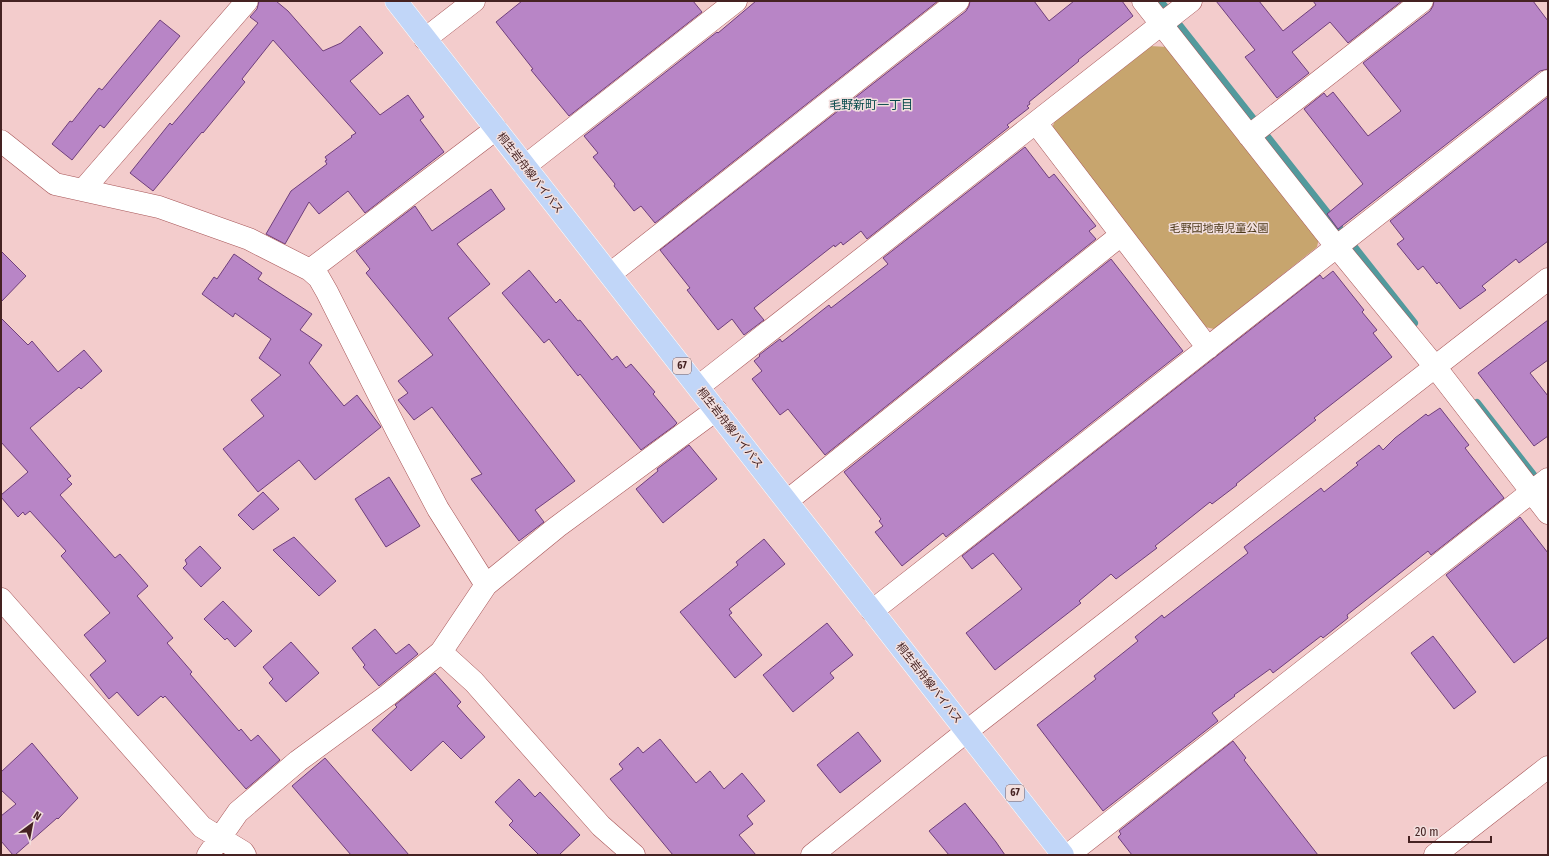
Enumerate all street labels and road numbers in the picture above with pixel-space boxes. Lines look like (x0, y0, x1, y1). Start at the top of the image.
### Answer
street label: 桐生岩舟線バイパス (494, 130, 566, 216)
road number: 67 (673, 358, 691, 374)
street label: 桐生岩舟線バイパス (694, 385, 766, 471)
street label: 桐生岩舟線バイパス (893, 640, 965, 726)
road number: 67 (1006, 785, 1024, 801)

